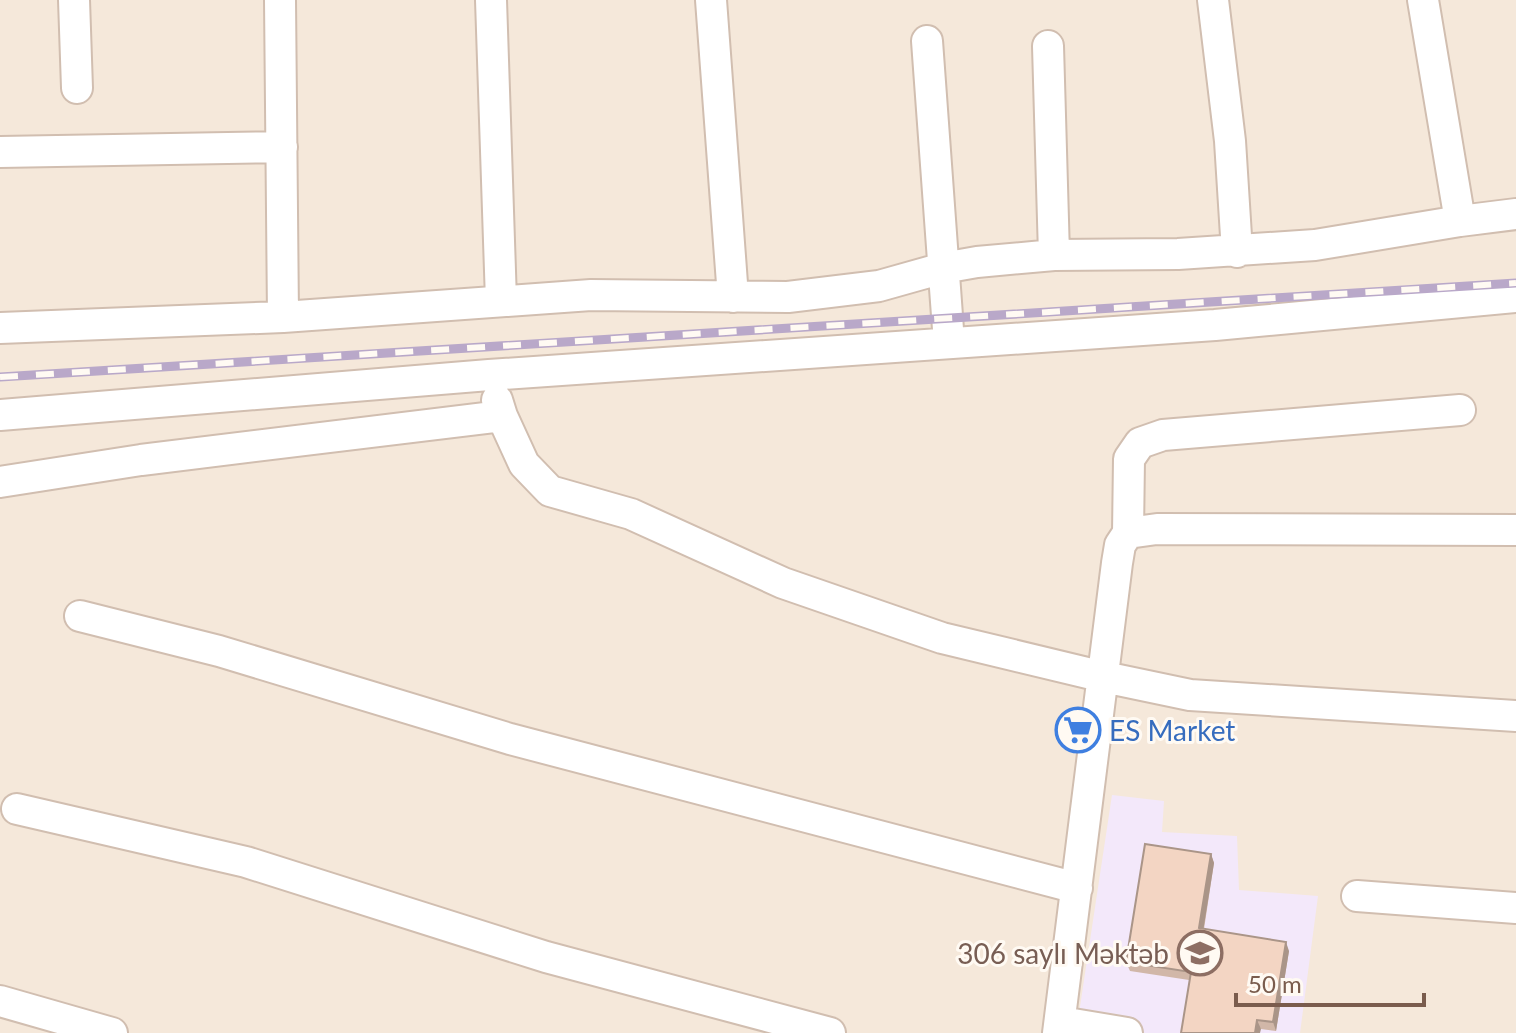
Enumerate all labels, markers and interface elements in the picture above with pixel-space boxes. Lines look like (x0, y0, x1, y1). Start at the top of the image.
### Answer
supermarket icon: ES Market (1054, 706, 1102, 754)
place label: ES Market (1109, 713, 1235, 747)
school or university icon: 306 saylı Məktəb (1176, 929, 1224, 977)
place label: 306 saylı Məktəb (957, 936, 1169, 970)
scale bar (1236, 957, 1424, 1007)
text: 50 m (1248, 969, 1302, 998)

